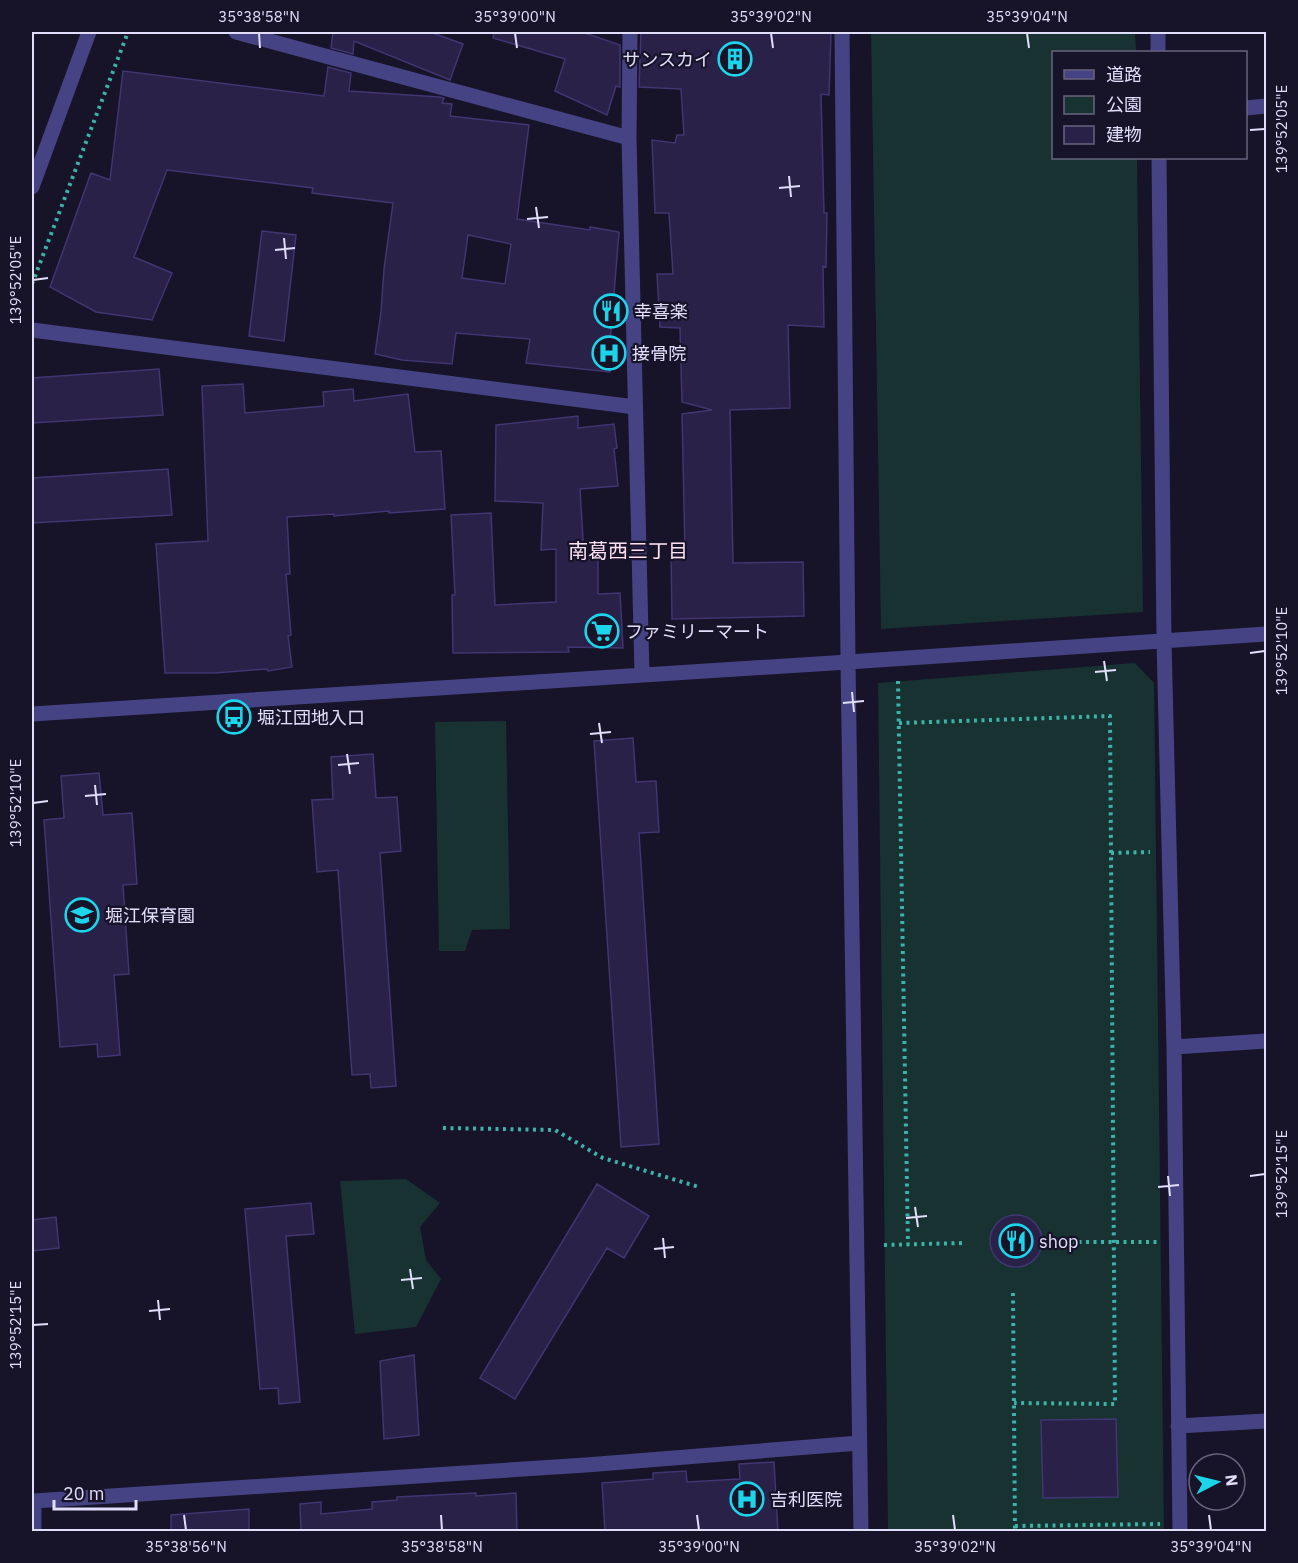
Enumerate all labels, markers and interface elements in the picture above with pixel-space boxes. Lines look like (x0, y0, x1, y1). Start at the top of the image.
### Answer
text: 35°38'58"N (218, 7, 300, 26)
text: 35°39'00"N (474, 7, 556, 26)
text: 35°39'02"N (730, 7, 812, 26)
text: 35°39'04"N (986, 7, 1068, 26)
building icon: サンスカイ (717, 41, 753, 77)
place label: サンスカイ (622, 48, 712, 71)
legend (1052, 51, 1247, 159)
text: 道路 (1106, 63, 1142, 86)
text: 139°52'05"E (1272, 85, 1291, 173)
text: 公園 (1106, 93, 1142, 116)
text: 建物 (1106, 123, 1142, 146)
text: 139°52'05"E (6, 236, 25, 324)
restaurant icon: 幸喜楽 (593, 293, 629, 329)
place label: 幸喜楽 (634, 300, 688, 323)
hospital icon: 接骨院 (591, 335, 627, 371)
place label: 接骨院 (632, 342, 686, 365)
district label: 南葛西三丁目 (568, 537, 688, 564)
text: 139°52'10"E (1272, 607, 1291, 695)
supermarket icon: ファミリーマート (584, 613, 620, 649)
place label: ファミリーマート (625, 620, 769, 643)
bus stop icon: 堀江団地入口 (216, 699, 252, 735)
place label: 堀江団地入口 (257, 706, 365, 729)
text: 139°52'10"E (6, 759, 25, 847)
school or university icon: 堀江保育園 (64, 897, 100, 933)
place label: 堀江保育園 (105, 904, 195, 927)
text: 139°52'15"E (1272, 1130, 1291, 1218)
restaurant icon: shop (998, 1223, 1034, 1259)
place label: shop (1039, 1230, 1079, 1253)
text: 139°52'15"E (6, 1281, 25, 1369)
north arrow (1187, 1452, 1247, 1512)
scale bar (54, 1473, 136, 1511)
text: N (1221, 1473, 1243, 1487)
hospital icon: 吉利医院 (729, 1481, 765, 1517)
text: 20 m (63, 1482, 105, 1505)
place label: 吉利医院 (770, 1488, 842, 1511)
text: 35°38'56"N (145, 1537, 227, 1556)
text: 35°38'58"N (401, 1537, 483, 1556)
text: 35°39'00"N (658, 1537, 740, 1556)
text: 35°39'02"N (914, 1537, 996, 1556)
text: 35°39'04"N (1170, 1537, 1252, 1556)

